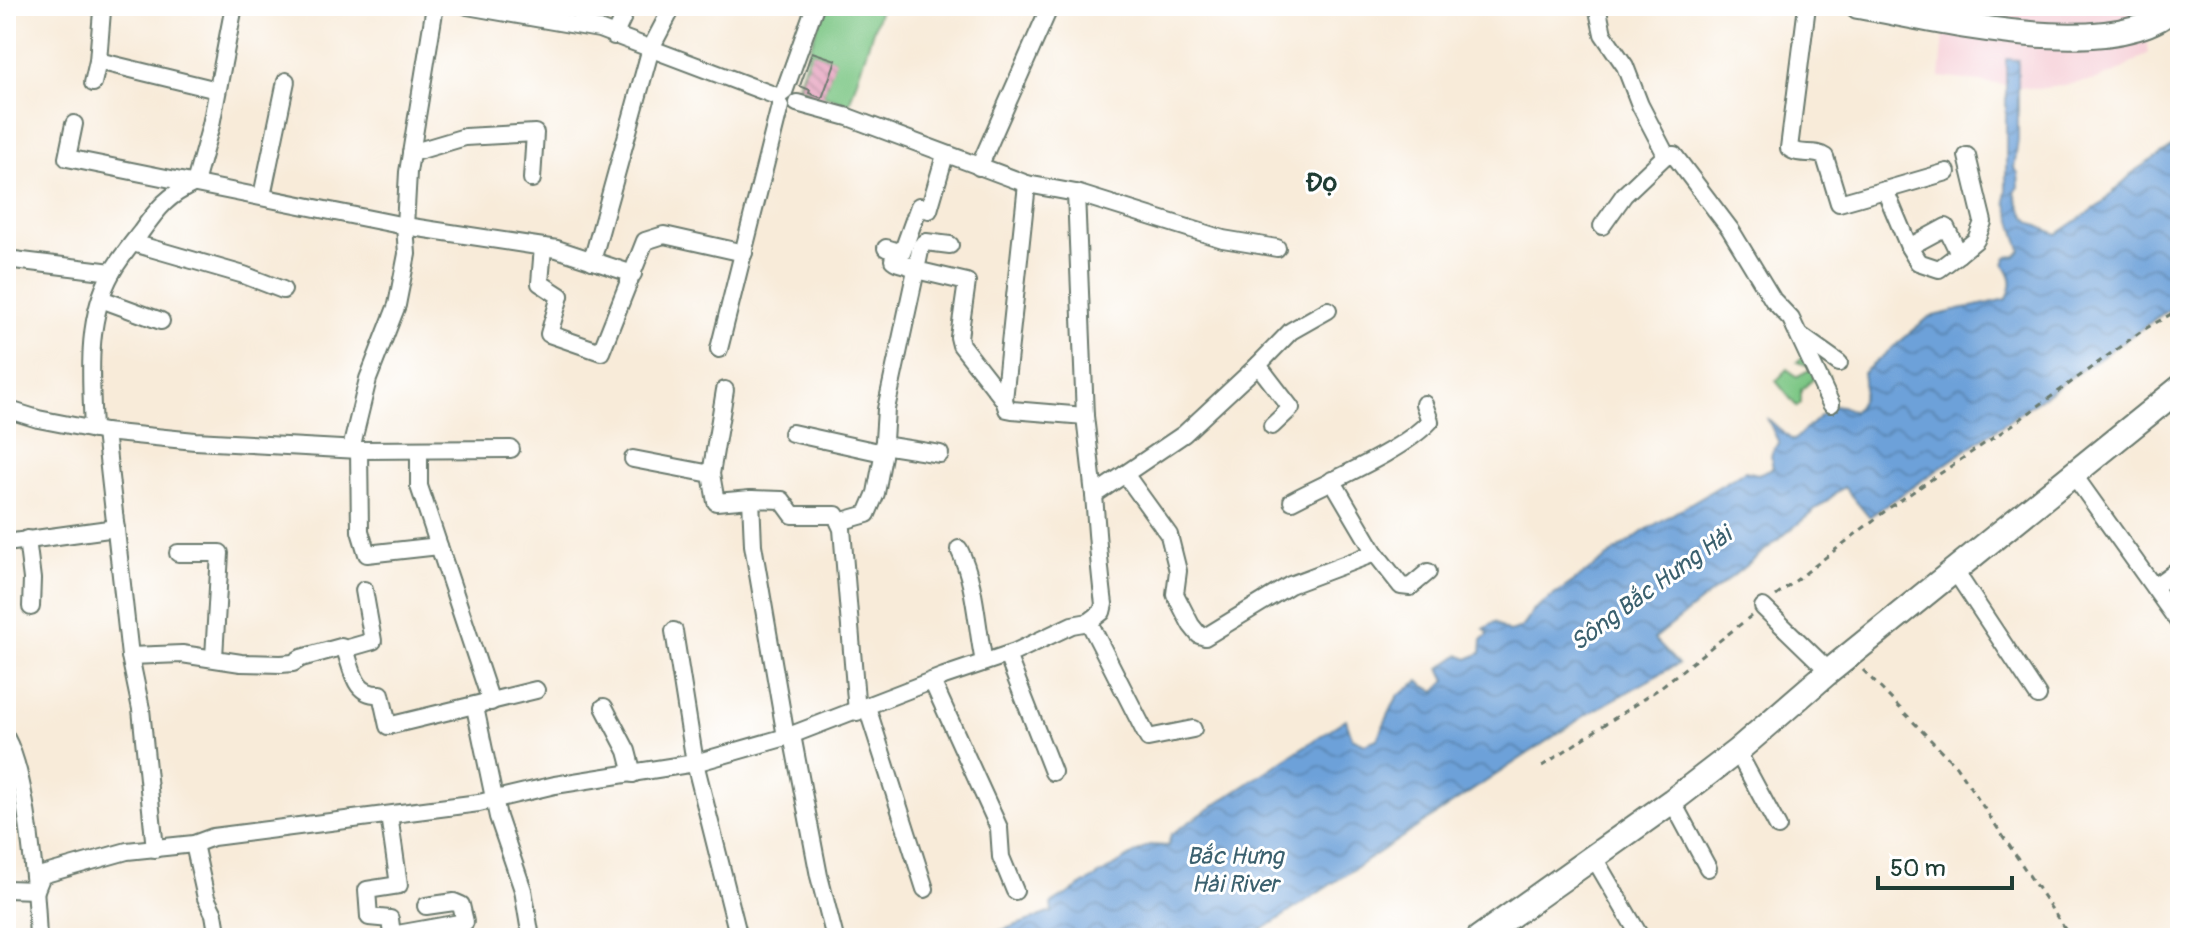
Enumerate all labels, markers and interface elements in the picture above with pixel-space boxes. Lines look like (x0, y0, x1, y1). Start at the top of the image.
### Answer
district label: Đọ (1305, 167, 1339, 199)
water label: Sông Bắc Hưng Hải (1565, 519, 1740, 657)
scale bar (1878, 840, 2012, 890)
water label: Bắc Hưng Hải River (1187, 842, 1285, 899)
text: 50 m (1890, 854, 1946, 883)

